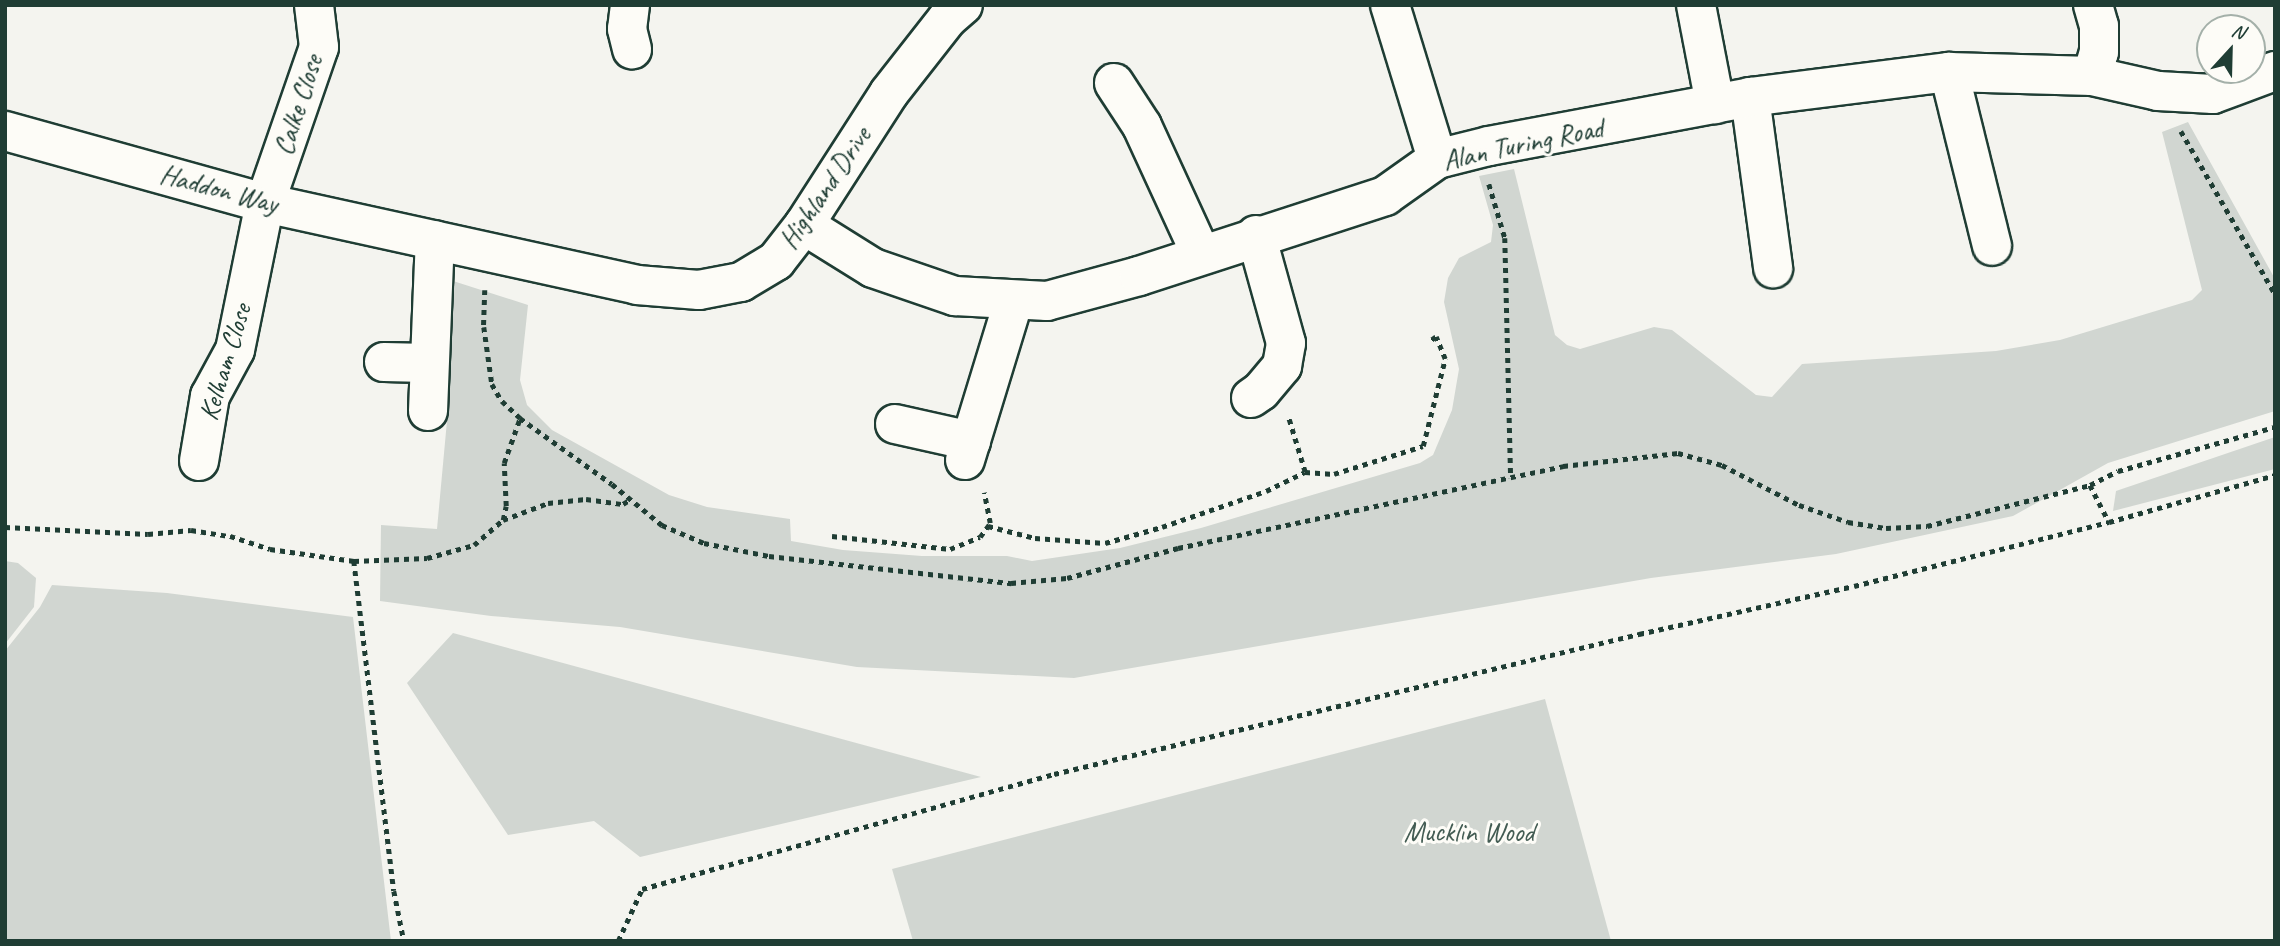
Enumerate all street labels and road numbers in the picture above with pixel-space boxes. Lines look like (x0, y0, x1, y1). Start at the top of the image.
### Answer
street label: Calke Close (266, 51, 330, 159)
street label: Alan Turing Road (1440, 111, 1606, 177)
street label: Highland Drive (772, 120, 878, 256)
street label: Haddon Way (156, 157, 282, 221)
street label: Kelham Close (191, 300, 259, 424)

